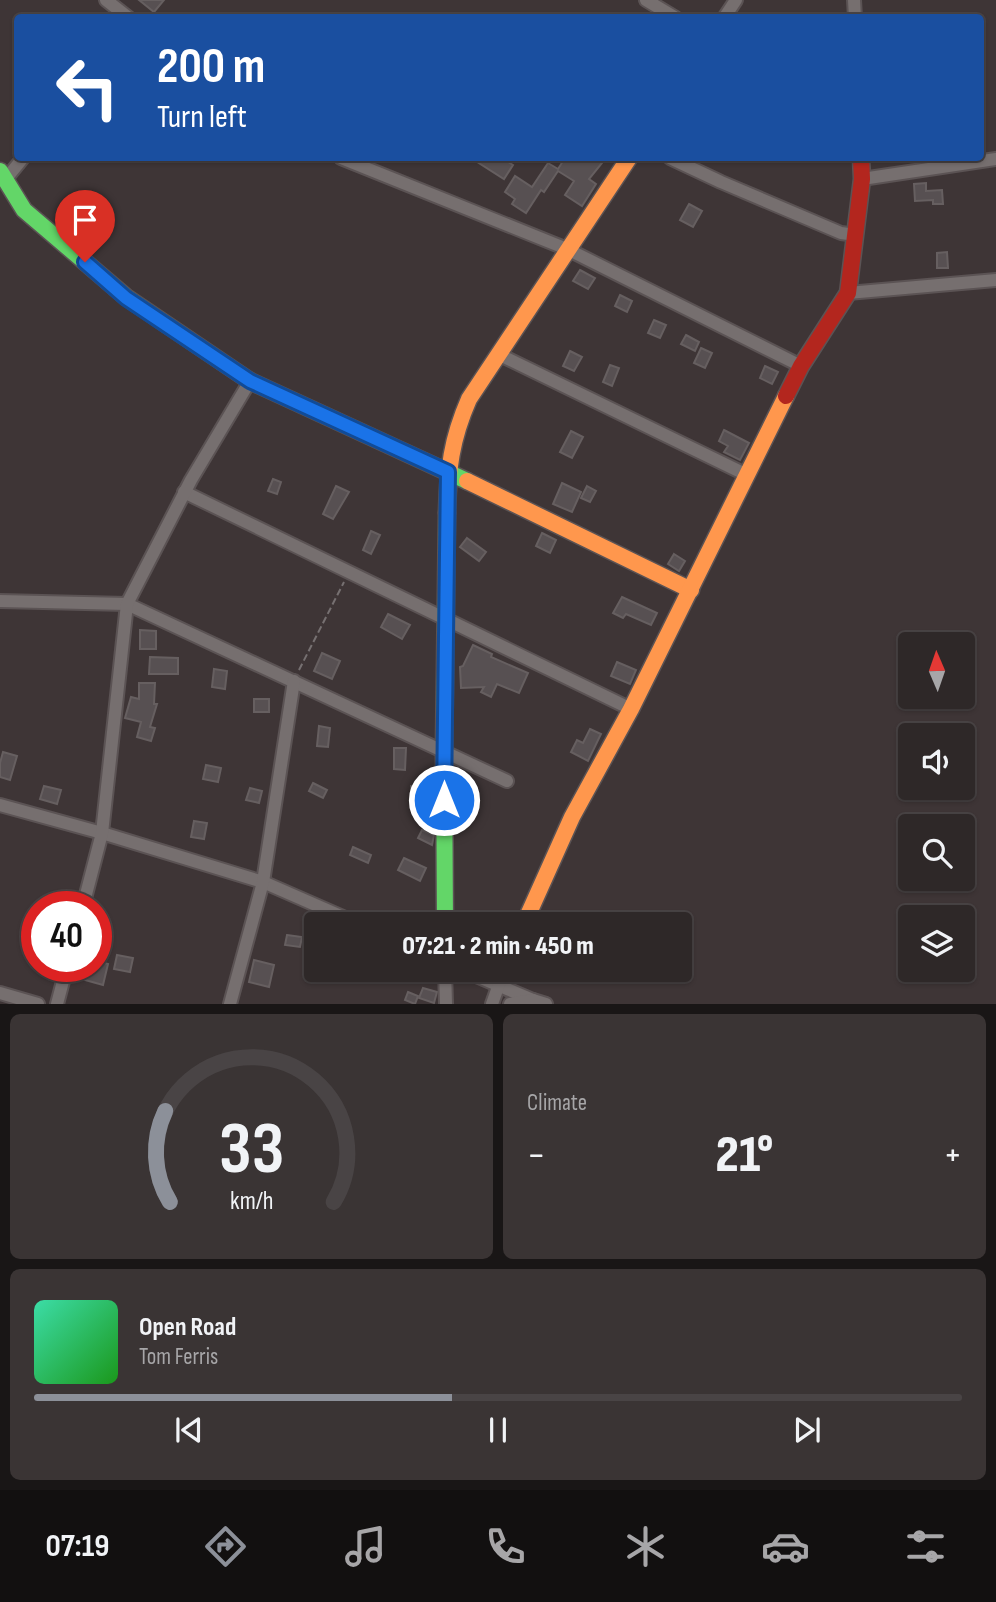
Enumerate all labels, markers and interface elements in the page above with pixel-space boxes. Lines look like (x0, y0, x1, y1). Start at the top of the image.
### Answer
text: 200 m (157, 38, 265, 97)
icon: left (42, 42, 133, 133)
text: Turn left (157, 98, 247, 137)
pin (55, 190, 115, 262)
icon: arrive (66, 201, 104, 239)
north arrow (898, 632, 975, 709)
map controls (898, 632, 975, 982)
button: sound (898, 723, 975, 800)
position arrow (407, 763, 481, 837)
button: search (898, 814, 975, 891)
speed limit sign: 40 (21, 891, 112, 982)
button: layers (898, 905, 975, 982)
text: 07:21 · 2 min · 450 m (402, 931, 594, 962)
text: Climate (527, 1089, 587, 1117)
text: 33 (219, 1107, 284, 1195)
text: 21° (716, 1124, 774, 1187)
text: − (527, 1133, 546, 1178)
text: + (943, 1133, 962, 1178)
text: km/h (230, 1186, 273, 1217)
text: Open Road (139, 1312, 236, 1343)
text: Tom Ferris (139, 1343, 218, 1371)
icon: previous (170, 1411, 208, 1449)
icon: pause (479, 1411, 517, 1449)
icon: next (788, 1411, 826, 1449)
icon: directions (201, 1522, 250, 1571)
icon: music (341, 1522, 390, 1571)
icon: phone (481, 1522, 530, 1571)
icon: climate (621, 1522, 670, 1571)
icon: car (761, 1522, 810, 1571)
icon: filters (901, 1522, 950, 1571)
text: 07:19 (46, 1527, 109, 1566)

